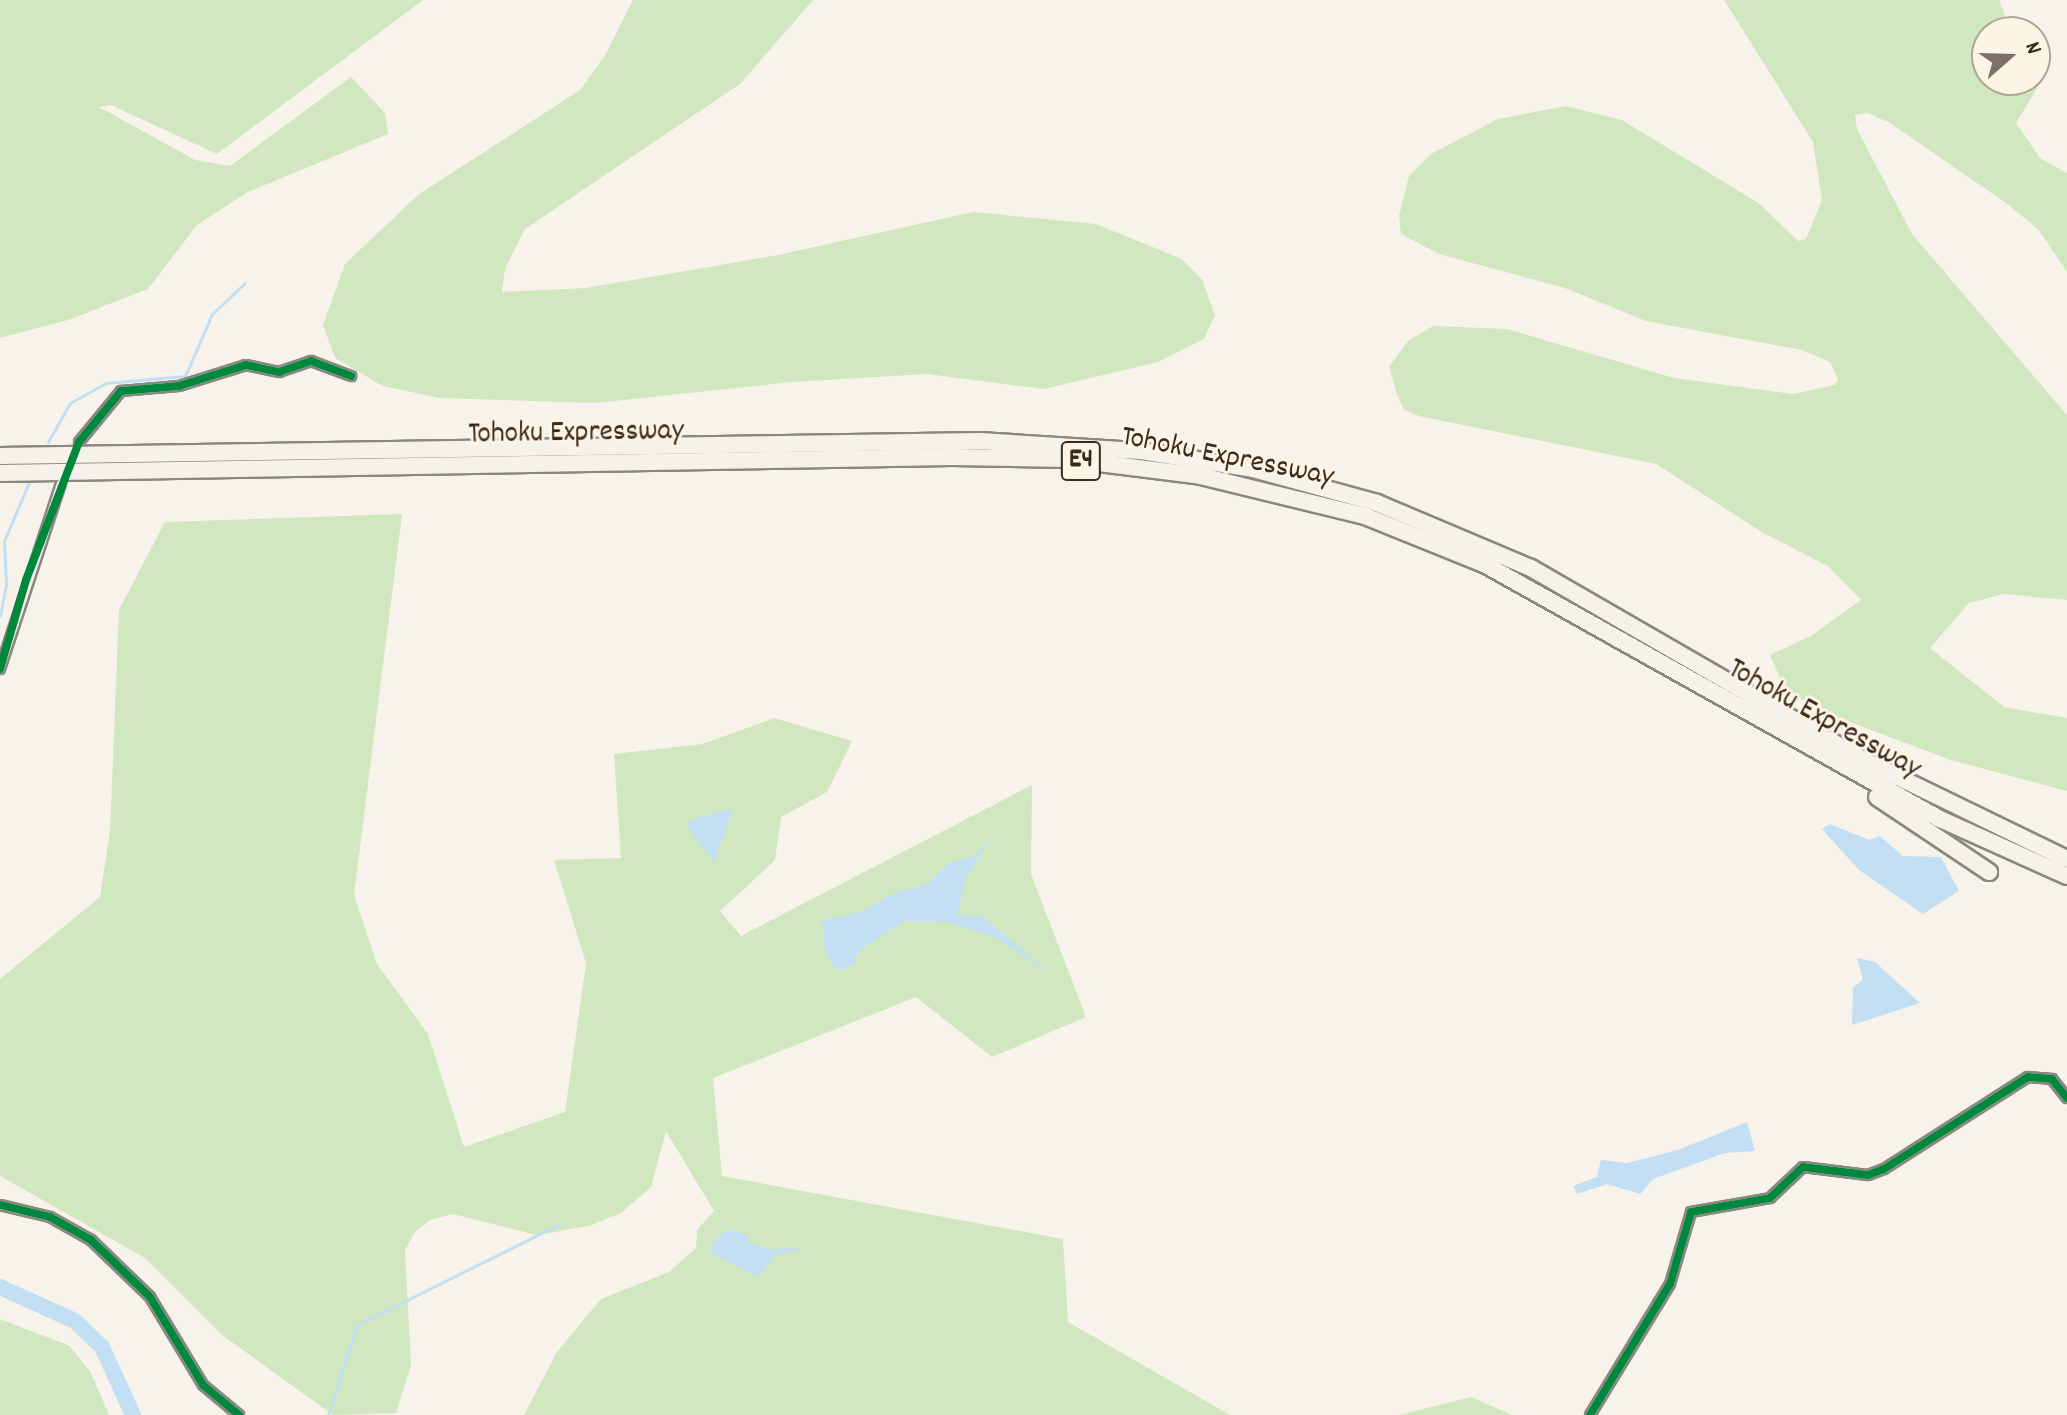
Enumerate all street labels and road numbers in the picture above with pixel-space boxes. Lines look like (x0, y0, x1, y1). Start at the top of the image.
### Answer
street label: Tohoku Expressway (468, 415, 684, 455)
street label: Tohoku Expressway (1118, 421, 1336, 497)
road number: E4 (1059, 437, 1103, 485)
street label: Tohoku Expressway (1720, 653, 1926, 789)

